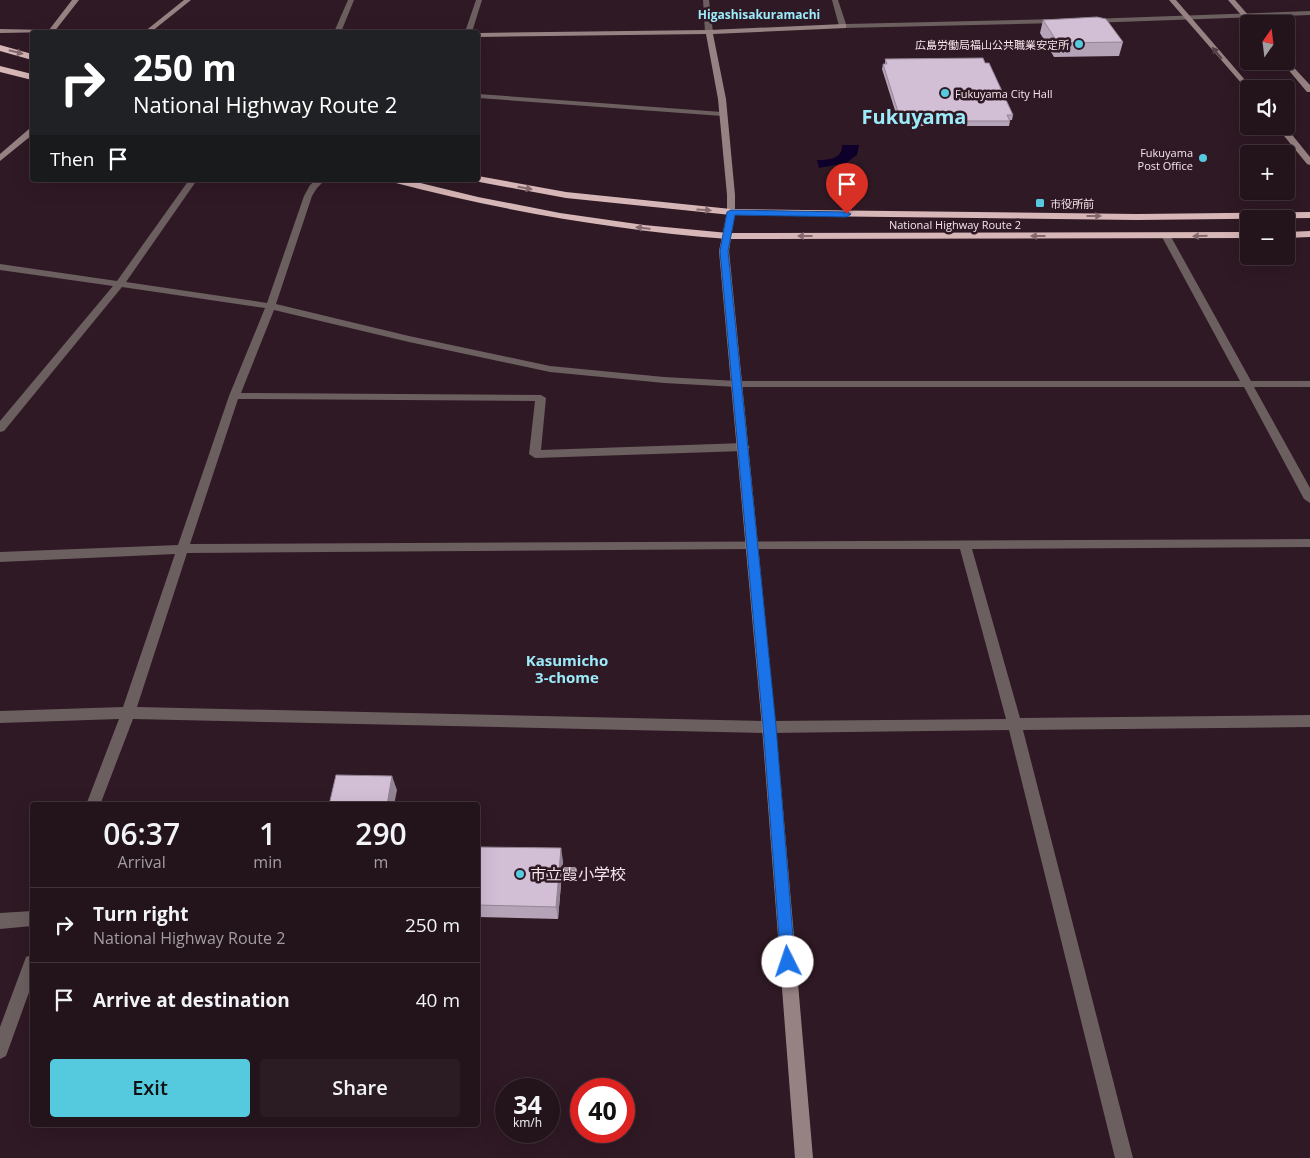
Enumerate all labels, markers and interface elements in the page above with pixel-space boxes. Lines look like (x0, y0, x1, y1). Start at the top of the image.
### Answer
district label: Higashisakuramachi (698, 6, 820, 23)
north arrow (1240, 15, 1295, 70)
map controls (1240, 15, 1295, 265)
place label: 広島労働局福山公共職業安定所 (915, 37, 1070, 52)
marker: 広島労働局福山公共職業安定所 (1073, 38, 1085, 50)
text: 250 m (133, 44, 237, 91)
one-way arrow (1212, 46, 1223, 59)
one-way arrow (9, 49, 24, 57)
icon: right (50, 50, 115, 115)
button: sound (1240, 80, 1295, 135)
place label: Fukuyama City Hall (955, 86, 1053, 101)
marker: Fukuyama City Hall (939, 87, 951, 99)
text: National Highway Route 2 (133, 89, 397, 119)
district label: Fukuyama (862, 103, 966, 130)
icon: arrive (104, 145, 132, 173)
place label: Fukuyama Post Office (1138, 145, 1193, 173)
button: + (1240, 145, 1295, 200)
text: Then (50, 146, 94, 172)
marker: Fukuyama Post Office (1197, 152, 1209, 164)
pin (826, 163, 868, 214)
icon: arrive (833, 170, 861, 198)
one-way arrow (518, 185, 534, 193)
place label: 市役所前 (1050, 196, 1094, 211)
marker: 市役所前 (1034, 197, 1046, 209)
one-way arrow (696, 207, 712, 215)
button: − (1240, 210, 1295, 265)
one-way arrow (1086, 213, 1102, 221)
street label: National Highway Route 2 (889, 217, 1021, 232)
one-way arrow (635, 224, 651, 232)
one-way arrow (797, 232, 813, 240)
one-way arrow (1029, 232, 1045, 240)
one-way arrow (1192, 232, 1208, 240)
district label: Kasumicho 3-chome (526, 650, 608, 687)
text: 06:37 (103, 813, 180, 854)
text: 1 (259, 813, 276, 854)
text: 290 (355, 813, 407, 854)
text: Arrival (118, 851, 166, 873)
text: min (253, 851, 282, 873)
text: m (374, 851, 388, 873)
place label: 市立霞小学校 (530, 863, 626, 885)
marker: 市立霞小学校 (514, 868, 526, 880)
text: Turn right (93, 901, 188, 927)
icon: right (50, 911, 78, 939)
text: 250 m (405, 912, 460, 938)
text: National Highway Route 2 (93, 927, 285, 949)
position arrow (761, 935, 813, 987)
icon: arrive (50, 986, 78, 1014)
text: Arrive at destination (93, 987, 290, 1013)
text: 40 m (416, 987, 460, 1013)
button: Exit (50, 1059, 250, 1117)
button: Share (260, 1059, 460, 1117)
speed limit sign: 40 (570, 1078, 635, 1143)
text: 34 (513, 1087, 542, 1121)
text: km/h (513, 1114, 542, 1131)

